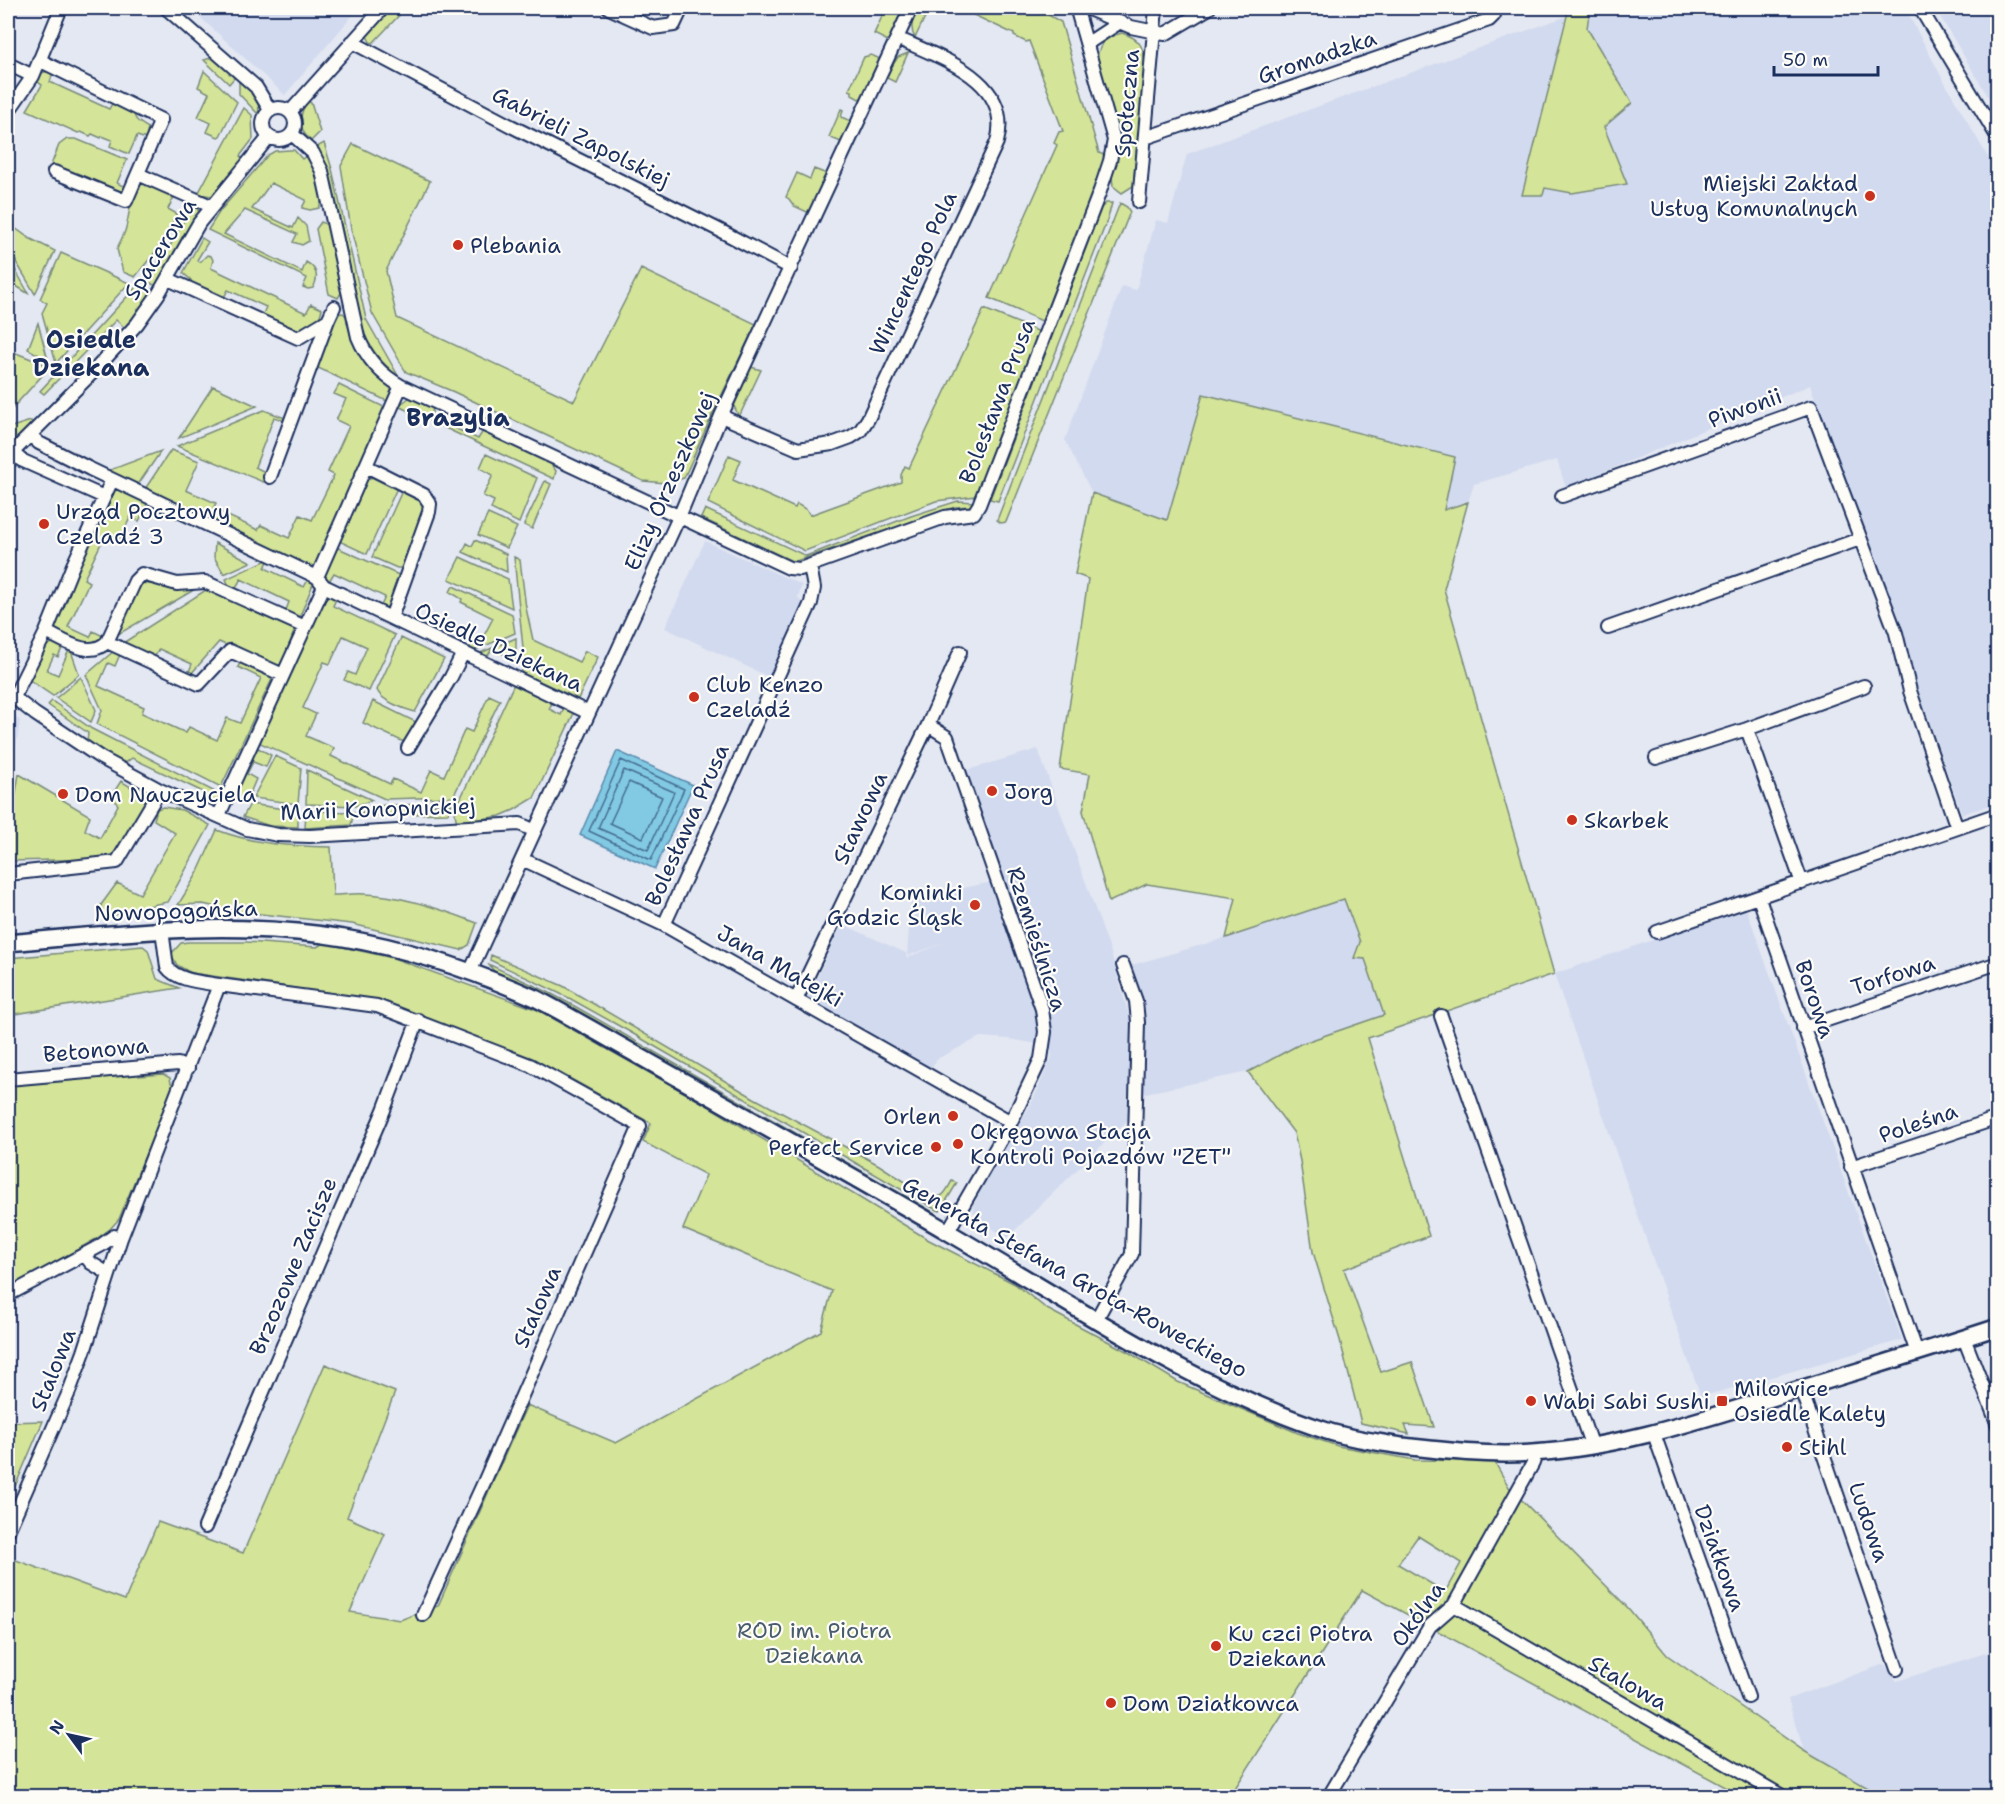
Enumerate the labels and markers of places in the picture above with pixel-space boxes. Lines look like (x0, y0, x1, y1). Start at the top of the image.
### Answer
place label: Miejski Zakład Usług Komunalnych (1650, 169, 1858, 223)
marker: Miejski Zakład Usług Komunalnych (1863, 189, 1877, 203)
place label: Plebania (470, 231, 561, 260)
marker: Plebania (451, 238, 465, 252)
place label: Urząd Pocztowy Czeladź 3 (56, 497, 230, 551)
marker: Urząd Pocztowy Czeladź 3 (37, 517, 51, 531)
place label: Club Kenzo Czeladź (706, 670, 823, 724)
marker: Club Kenzo Czeladź (687, 690, 701, 704)
place label: Jorg (1004, 777, 1053, 806)
place label: Dom Nauczyciela (75, 780, 257, 809)
marker: Jorg (985, 784, 999, 798)
marker: Dom Nauczyciela (56, 787, 70, 801)
place label: Skarbek (1584, 806, 1669, 835)
marker: Skarbek (1565, 813, 1579, 827)
place label: Kominki Godzic Śląsk (827, 878, 963, 932)
marker: Kominki Godzic Śląsk (968, 898, 982, 912)
place label: Orlen (883, 1102, 941, 1131)
marker: Orlen (946, 1109, 960, 1123)
place label: Okręgowa Stacja Kontroli Pojazdów "ZET" (970, 1117, 1231, 1171)
place label: Perfect Service (768, 1133, 924, 1162)
marker: Okręgowa Stacja Kontroli Pojazdów "ZET" (951, 1137, 965, 1151)
marker: Perfect Service (929, 1140, 943, 1154)
place label: Milowice Osiedle Kalety (1734, 1374, 1886, 1428)
place label: Wabi Sabi Sushi (1543, 1387, 1710, 1416)
marker: Wabi Sabi Sushi (1524, 1394, 1538, 1408)
marker: Milowice Osiedle Kalety (1715, 1394, 1729, 1408)
place label: Stihl (1799, 1433, 1847, 1462)
marker: Stihl (1780, 1440, 1794, 1454)
place label: Ku czci Piotra Dziekana (1228, 1619, 1373, 1673)
marker: Ku czci Piotra Dziekana (1209, 1639, 1223, 1653)
place label: Dom Działkowca (1123, 1689, 1299, 1718)
marker: Dom Działkowca (1104, 1696, 1118, 1710)

